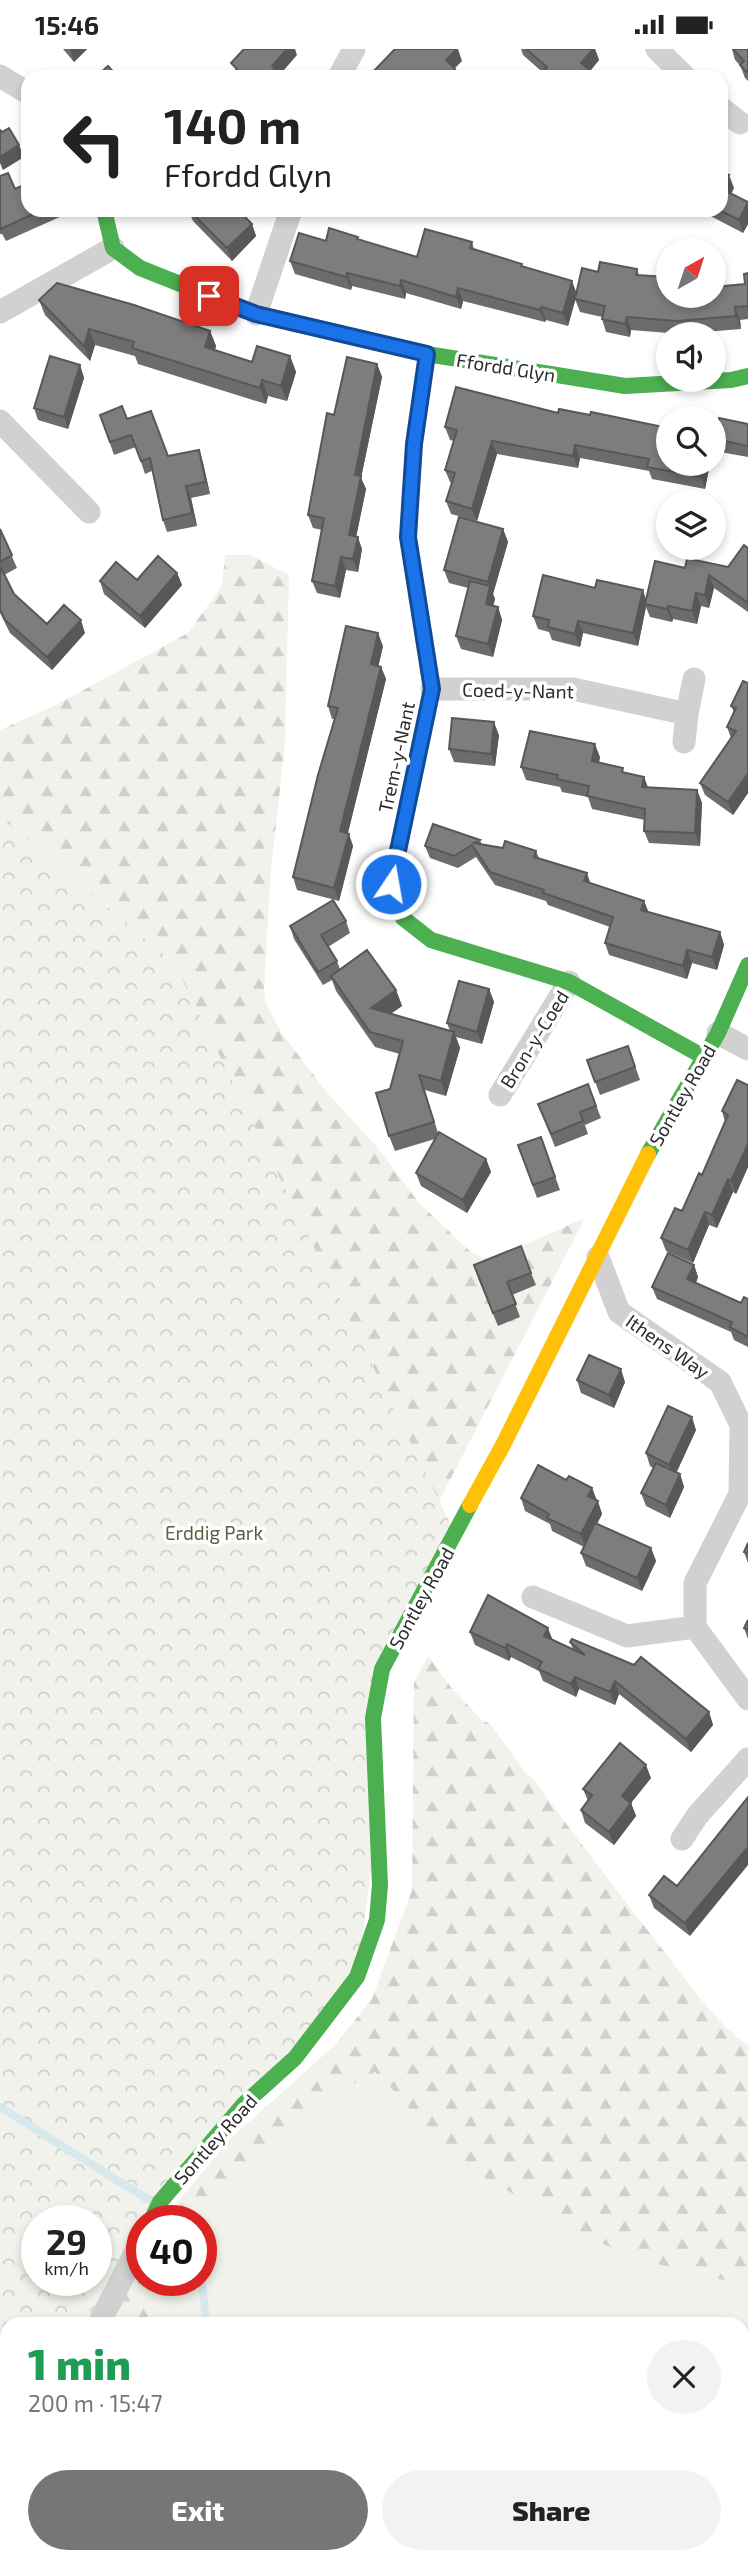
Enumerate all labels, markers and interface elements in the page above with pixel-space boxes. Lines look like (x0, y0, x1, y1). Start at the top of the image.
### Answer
text: 15:46 (35, 9, 99, 40)
text: 140 m (164, 95, 301, 154)
icon: left (49, 98, 140, 189)
text: Ffordd Glyn (164, 155, 332, 193)
north arrow (656, 238, 726, 308)
map controls (656, 238, 726, 560)
pin (179, 266, 239, 326)
icon: arrive (190, 277, 228, 315)
button: sound (656, 322, 726, 392)
street label: Ffordd Glyn (455, 348, 557, 386)
button: search (656, 406, 726, 476)
button: layers (656, 490, 726, 560)
street label: Coed-y-Nant (462, 678, 574, 702)
street label: Trem-y-Nant (373, 699, 419, 815)
position arrow (354, 847, 428, 921)
street label: Bron-y-Coed (495, 986, 573, 1092)
street label: Sontley Road (644, 1040, 720, 1150)
street label: Ithens Way (622, 1309, 714, 1383)
park label: Erddig Park (165, 1521, 263, 1544)
street label: Sontley Road (384, 1543, 458, 1653)
street label: Sontley Road (169, 2089, 261, 2189)
speed limit sign: 40 (126, 2205, 217, 2296)
text: 29 (46, 2220, 87, 2262)
text: km/h (44, 2257, 89, 2279)
text: 1 min (28, 2338, 131, 2388)
button: close (647, 2340, 721, 2414)
text: 200 m · 15:47 (28, 2389, 162, 2417)
button: Exit (28, 2470, 368, 2550)
button: Share (382, 2470, 721, 2550)

